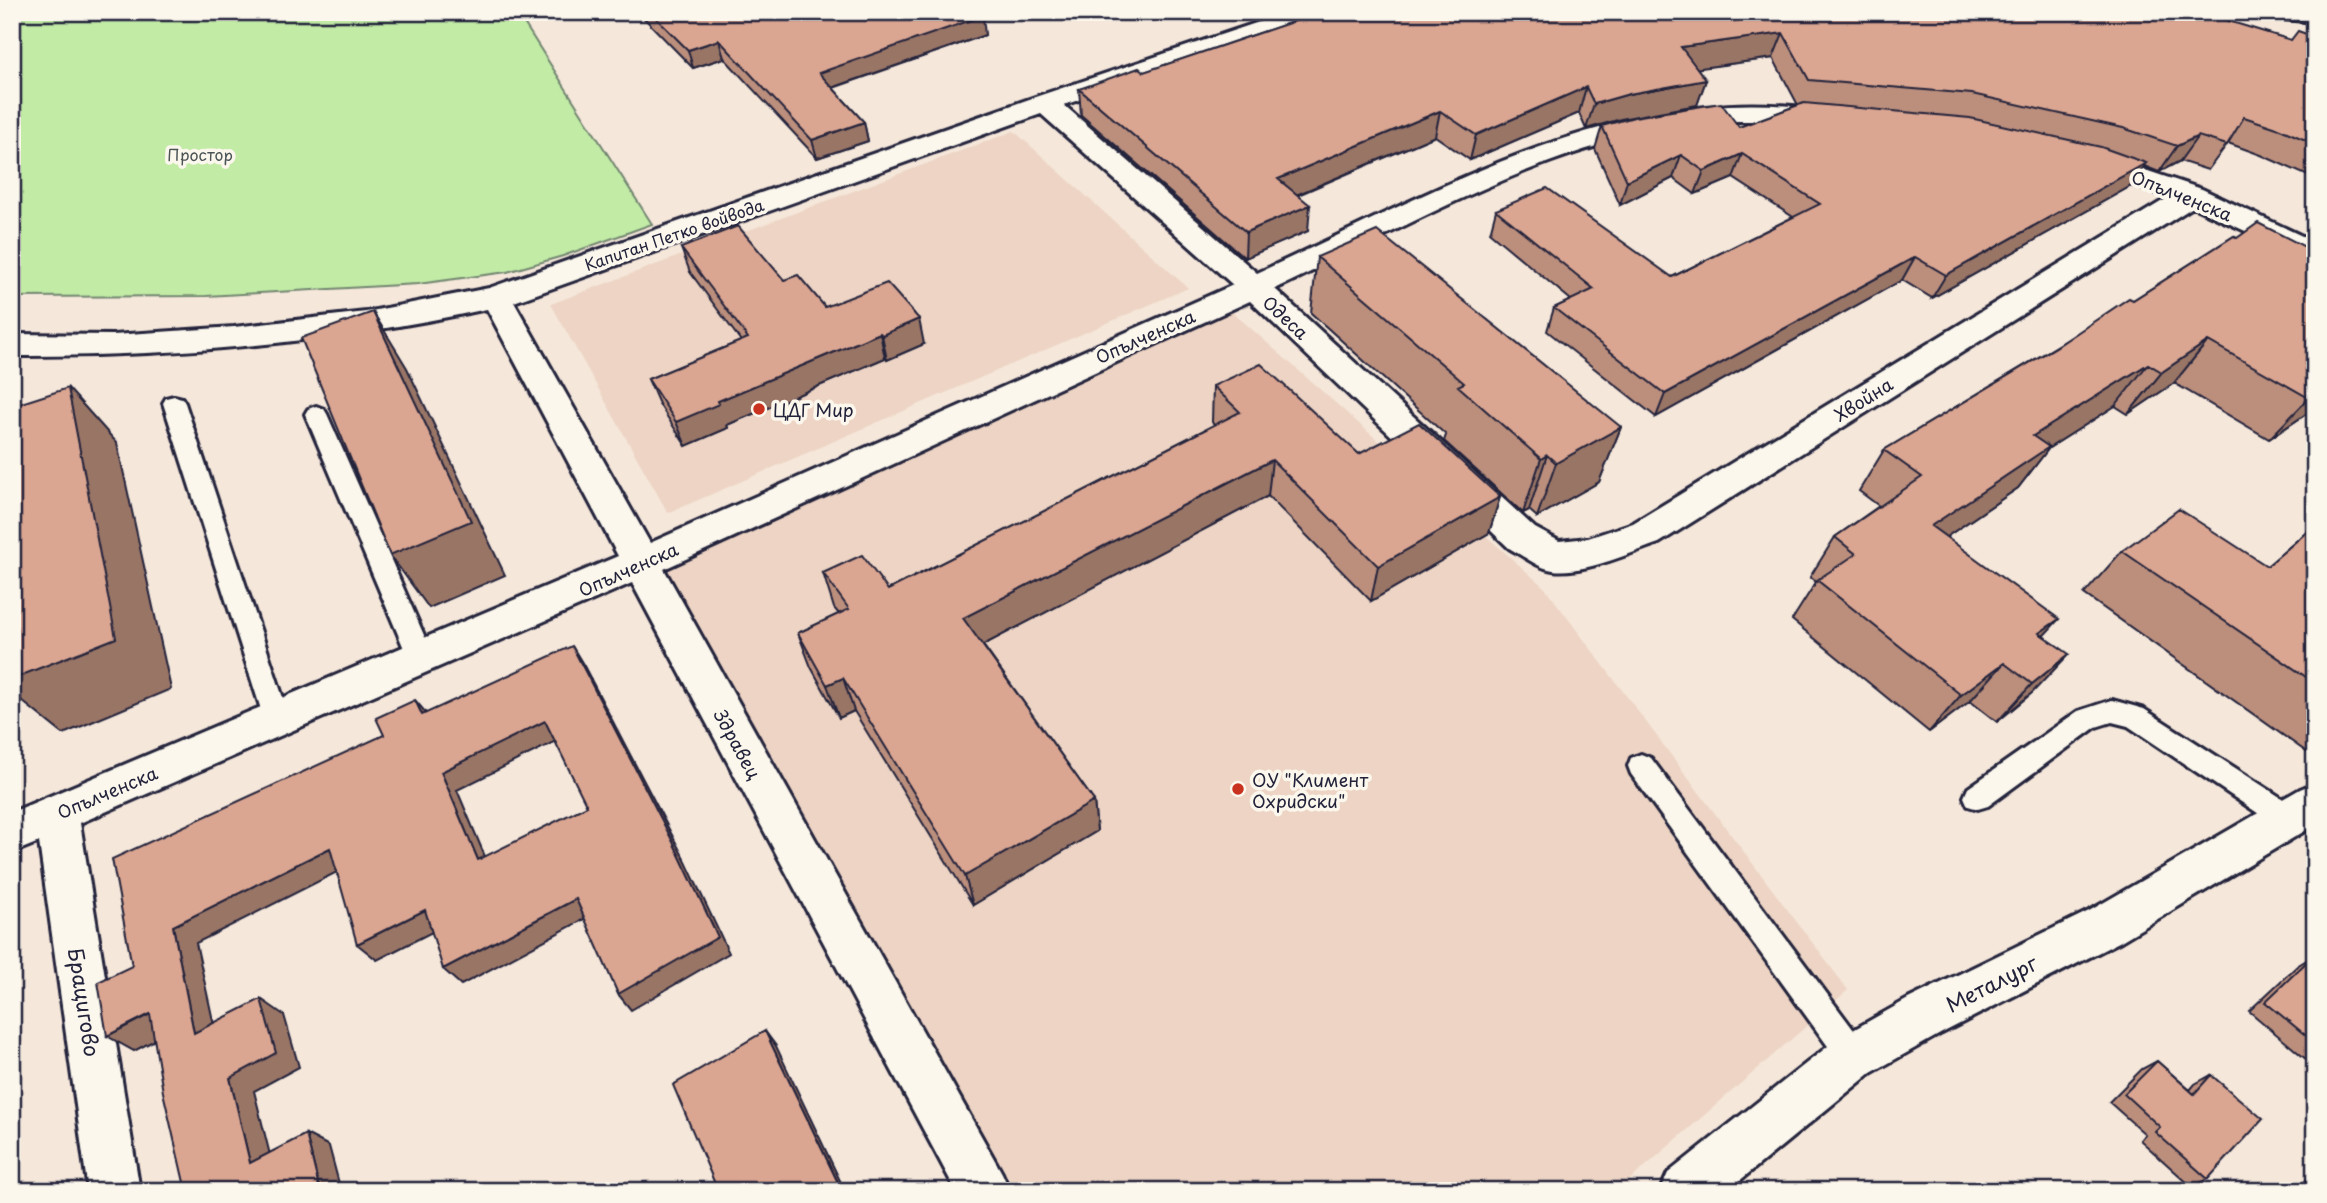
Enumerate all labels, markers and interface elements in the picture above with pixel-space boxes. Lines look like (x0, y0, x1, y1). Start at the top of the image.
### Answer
park label: Простор (167, 142, 233, 166)
street label: Опълченска (2127, 162, 2237, 228)
street label: Капитан Петко войвода (581, 192, 767, 276)
street label: Одеса (1257, 289, 1316, 346)
street label: Опълченска (1091, 302, 1200, 370)
street label: Хвойна (1828, 370, 1898, 428)
place label: ЦДГ Мир (773, 396, 854, 423)
marker: ЦДГ Мир (751, 401, 767, 417)
street label: Опълченска (574, 535, 683, 603)
street label: Здравец (707, 703, 768, 784)
street label: Опълченска (53, 758, 162, 825)
place label: ОУ "Климент Охридски" (1252, 766, 1368, 814)
marker: ОУ "Климент Охридски" (1230, 781, 1246, 797)
street label: Брацигово (61, 945, 109, 1059)
street label: Металург (1940, 946, 2043, 1020)

